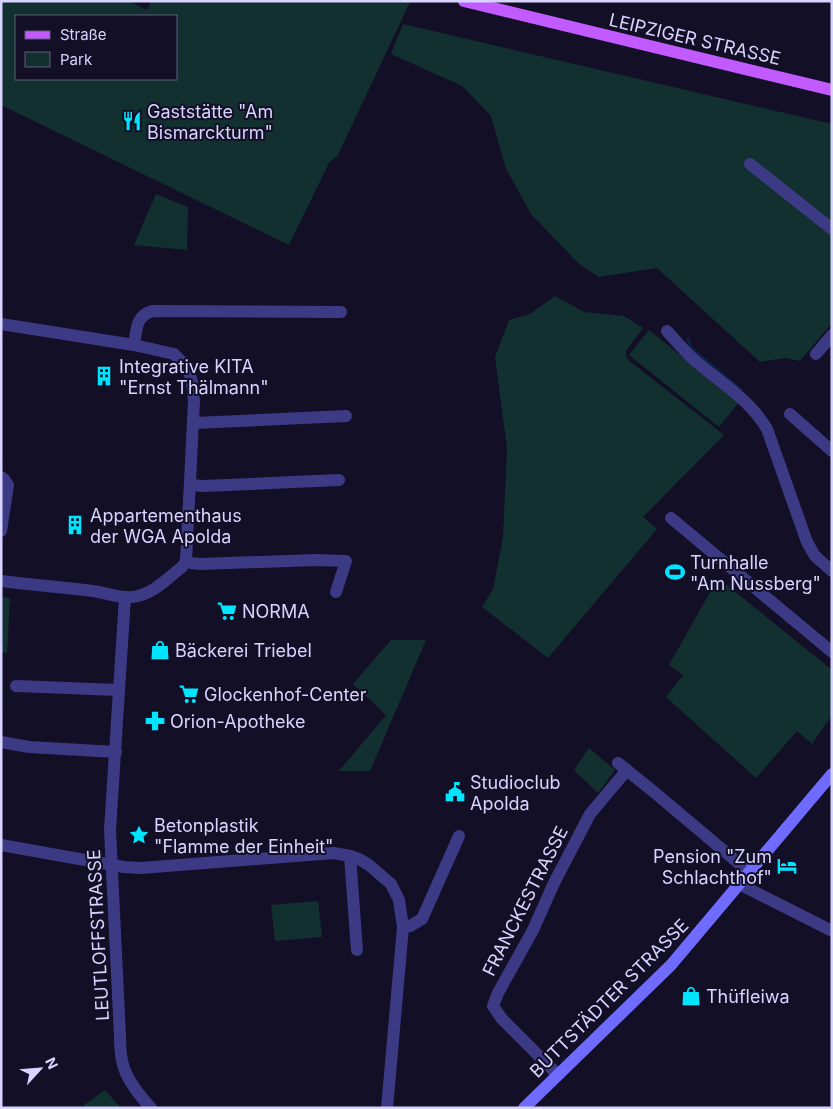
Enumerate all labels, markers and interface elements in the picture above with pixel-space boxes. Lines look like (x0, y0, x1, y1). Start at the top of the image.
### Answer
street label: LEIPZIGER STRASSE (607, 9, 783, 69)
legend (15, 15, 178, 80)
text: Straße (60, 25, 107, 44)
text: Park (60, 50, 93, 69)
place label: Gaststätte "Am Bismarckturm" (147, 101, 273, 143)
restaurant icon: Gaststätte "Am Bismarckturm" (121, 110, 143, 132)
place label: Integrative KITA "Ernst Thälmann" (119, 356, 269, 398)
building icon: Integrative KITA "Ernst Thälmann" (93, 365, 115, 387)
place label: Appartementhaus der WGA Apolda (90, 505, 242, 547)
building icon: Appartementhaus der WGA Apolda (64, 514, 86, 536)
place label: Turnhalle "Am Nussberg" (690, 552, 821, 594)
sports icon: Turnhalle "Am Nussberg" (664, 561, 686, 583)
supermarket icon: NORMA (216, 600, 238, 622)
place label: NORMA (242, 601, 310, 622)
shop icon: Bäckerei Triebel (149, 639, 171, 661)
place label: Bäckerei Triebel (175, 640, 312, 661)
supermarket icon: Glockenhof-Center (178, 683, 200, 705)
place label: Glockenhof-Center (204, 684, 367, 705)
pharmacy icon: Orion-Apotheke (144, 710, 166, 732)
place label: Orion-Apotheke (170, 711, 306, 732)
place label: Studioclub Apolda (470, 772, 561, 814)
public building icon: Studioclub Apolda (444, 781, 466, 803)
place label: Betonplastik "Flamme der Einheit" (154, 815, 334, 857)
street label: FRANCKESTRASSE (478, 823, 572, 979)
place icon: Betonplastik "Flamme der Einheit" (128, 824, 150, 846)
place label: Pension "Zum Schlachthof" (653, 846, 772, 888)
street label: LEUTLOFFSTRASSE (83, 849, 113, 1021)
hotel icon: Pension "Zum Schlachthof" (776, 855, 798, 877)
street label: BUTTSTÄDTER STRASSE (525, 914, 692, 1081)
shop icon: Thüfleiwa (680, 985, 702, 1007)
place label: Thüfleiwa (706, 986, 790, 1007)
north arrow (15, 1044, 65, 1094)
text: N (42, 1055, 62, 1072)

